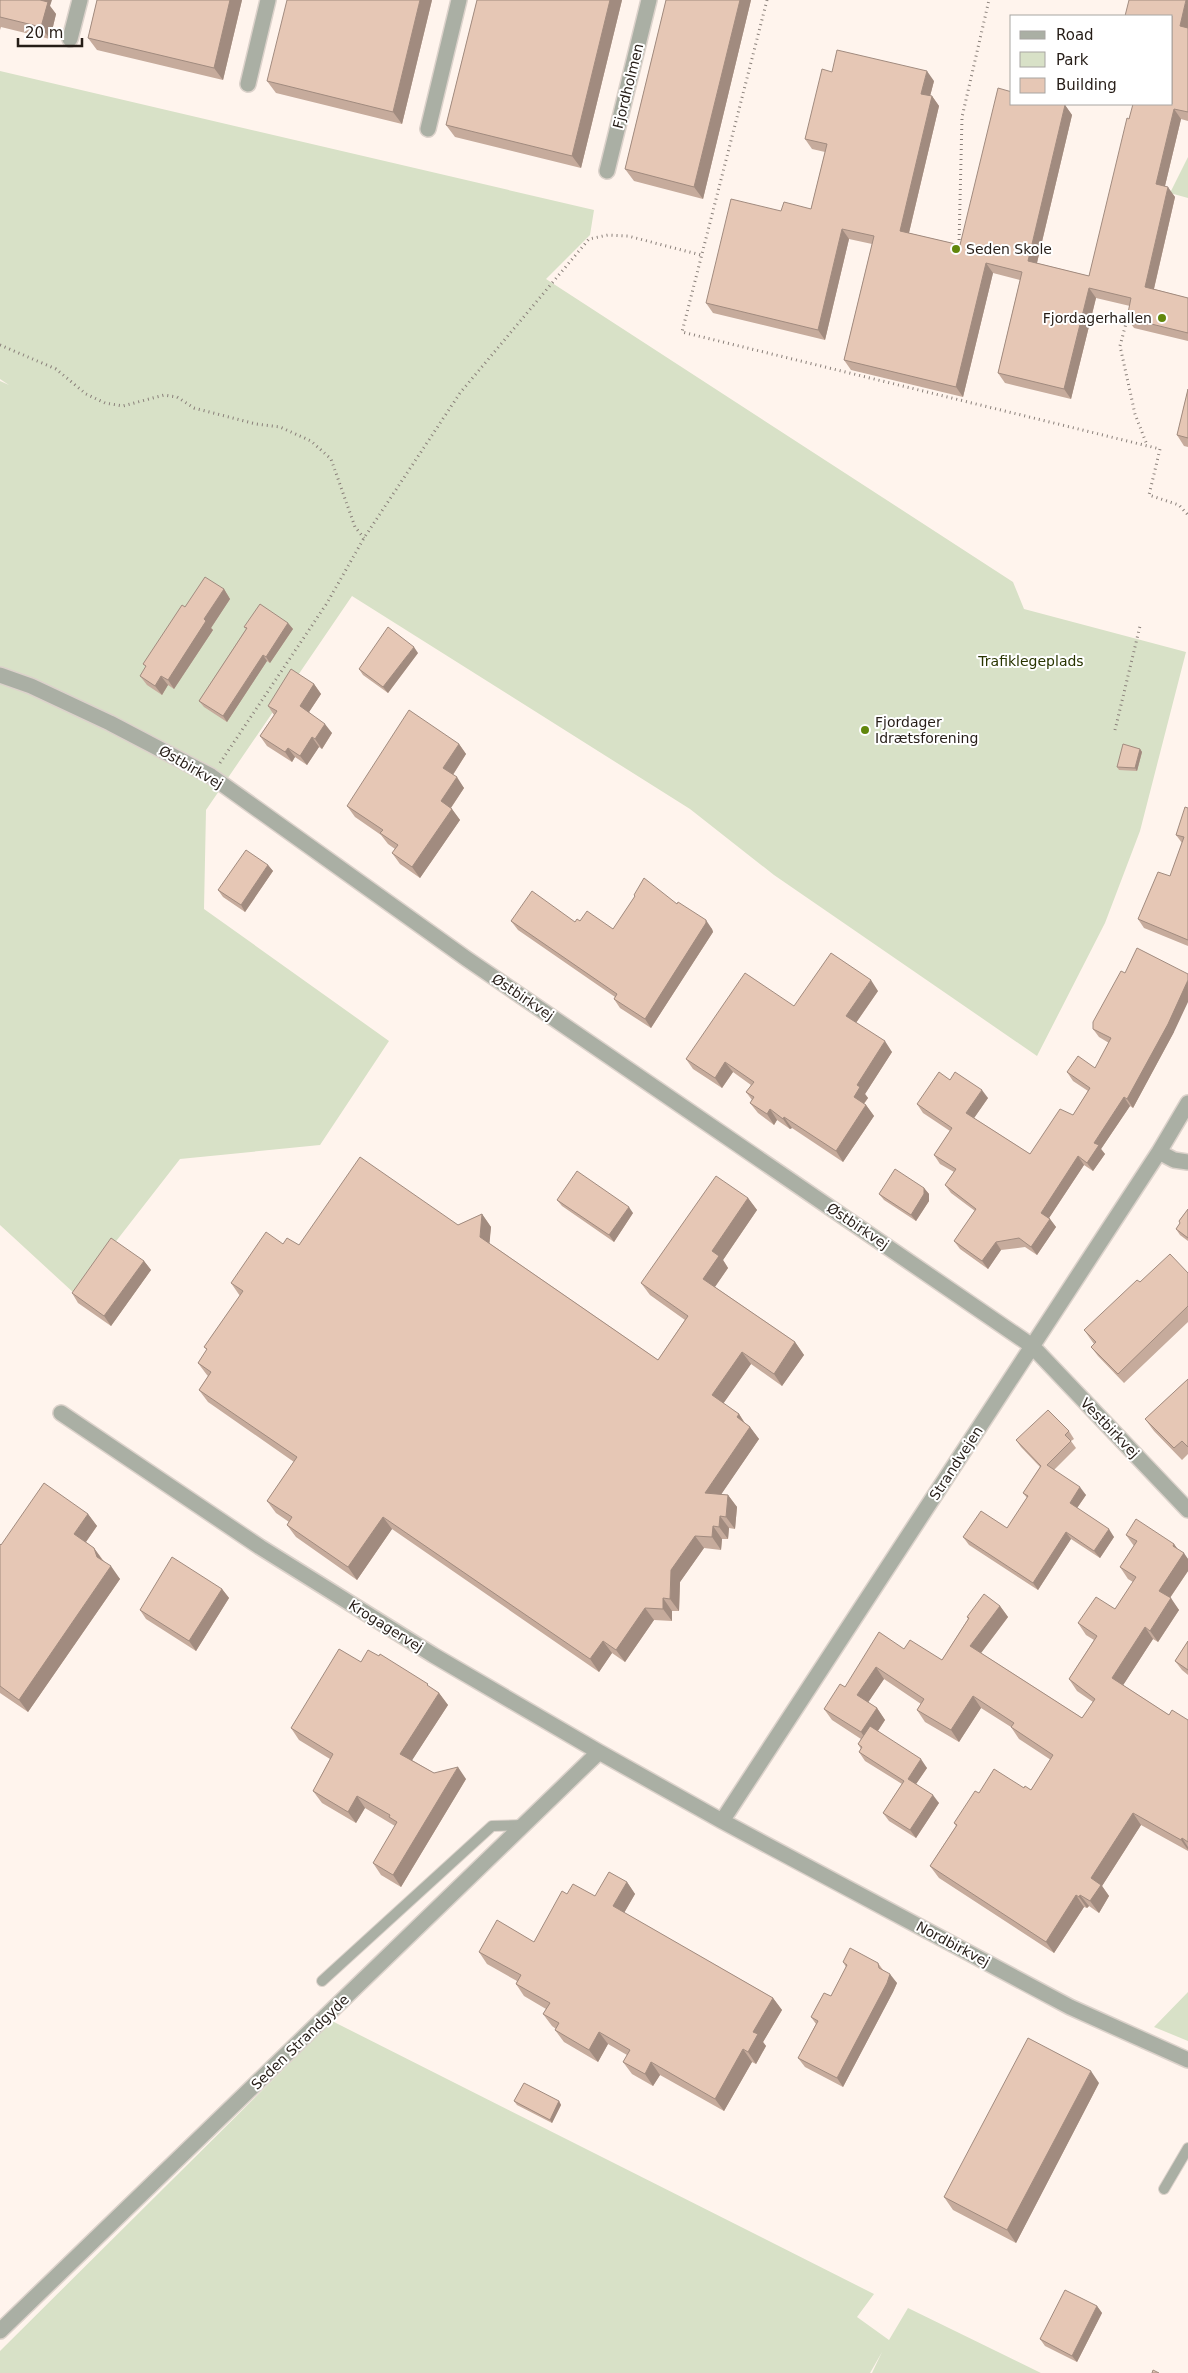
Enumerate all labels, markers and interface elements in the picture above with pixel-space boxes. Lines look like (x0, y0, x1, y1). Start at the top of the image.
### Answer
scale bar (18, 15, 81, 47)
legend (1010, 15, 1173, 105)
text: 20 m (25, 24, 63, 42)
text: Road (1056, 26, 1094, 44)
street label: Fjordholmen (610, 42, 646, 130)
text: Park (1056, 51, 1089, 69)
text: Building (1056, 76, 1117, 94)
place label: Seden Skole (966, 241, 1052, 257)
marker: Seden Skole (950, 243, 962, 255)
place label: Fjordagerhallen (1043, 310, 1152, 326)
marker: Fjordagerhallen (1156, 312, 1168, 324)
park label: Trafiklegeplads (977, 653, 1084, 669)
place label: Fjordager Idrætsforening (875, 714, 978, 746)
marker: Fjordager Idrætsforening (859, 724, 871, 736)
street label: Østbirkvej (156, 742, 226, 792)
street label: Østbirkvej (489, 970, 557, 1024)
street label: Østbirkvej (824, 1199, 892, 1253)
street label: Vestbirkvej (1077, 1395, 1143, 1461)
street label: Strandvejen (926, 1423, 986, 1503)
street label: Krogagervej (346, 1597, 426, 1655)
street label: Nordbirkvej (914, 1918, 992, 1970)
street label: Seden Strandgyde (248, 1991, 352, 2093)

